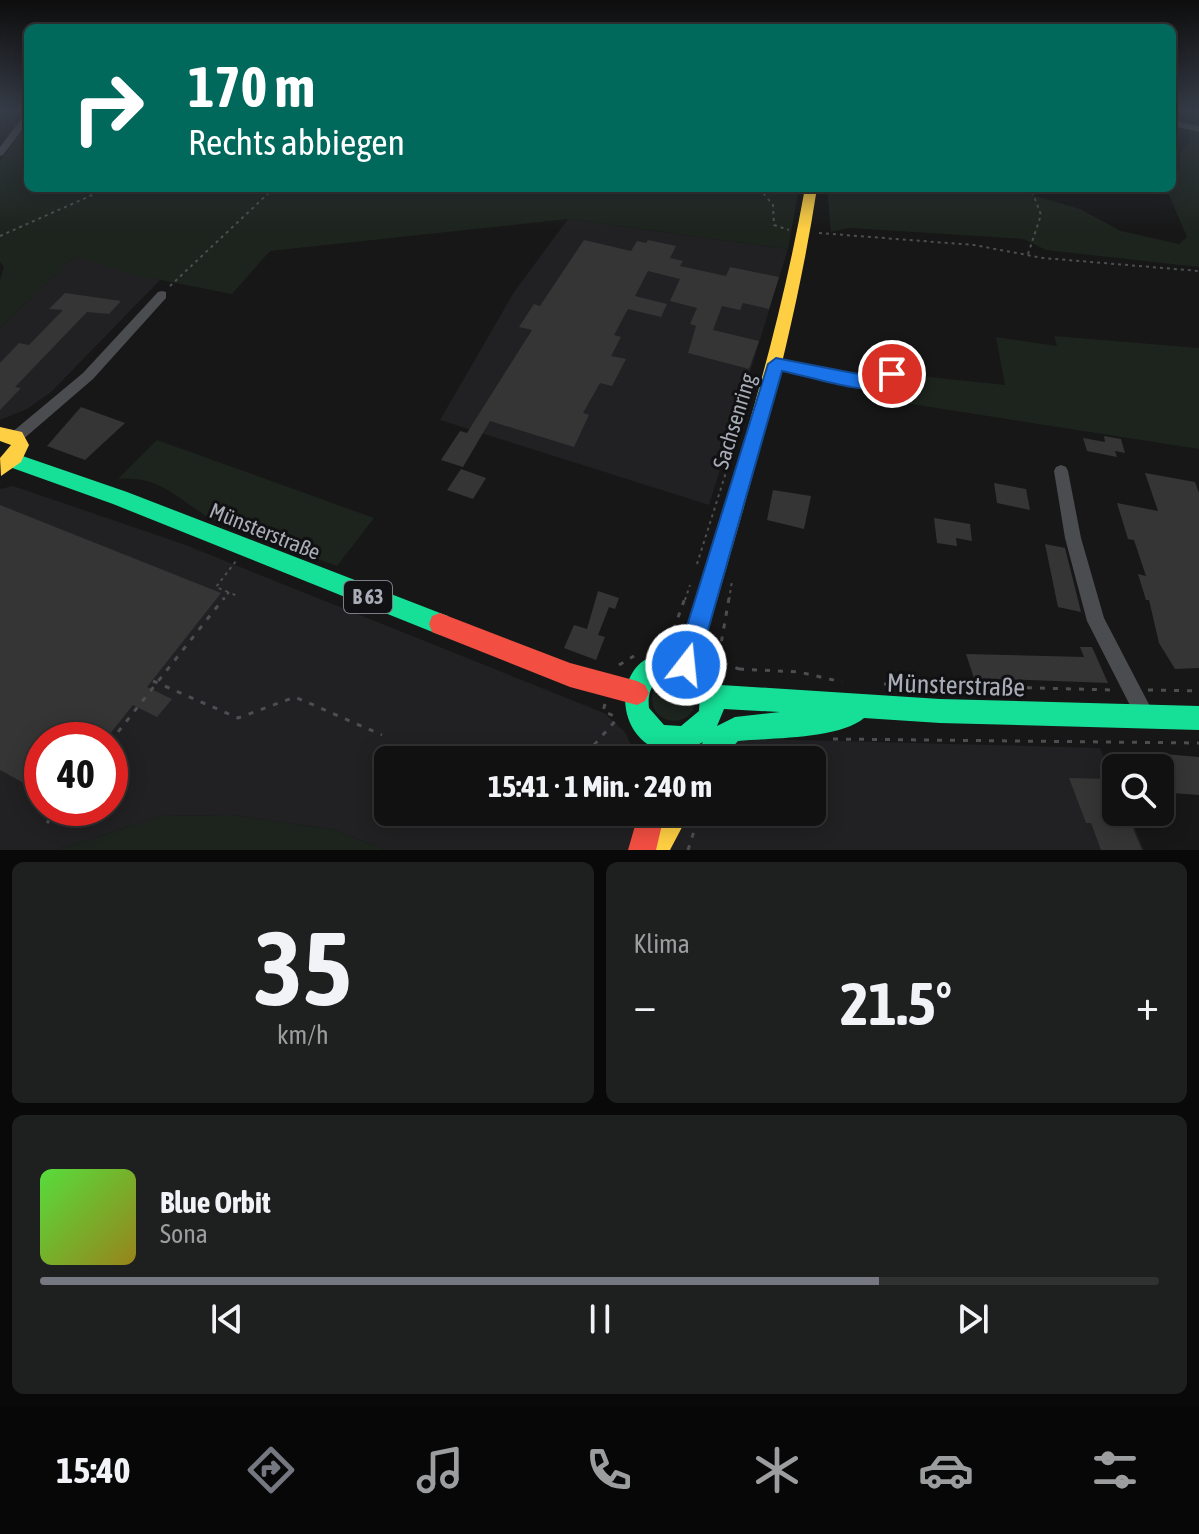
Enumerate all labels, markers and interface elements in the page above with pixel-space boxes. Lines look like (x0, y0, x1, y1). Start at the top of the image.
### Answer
text: 170 m (188, 55, 315, 119)
icon: right (56, 56, 160, 160)
text: Rechts abbiegen (188, 121, 405, 163)
pin (858, 340, 926, 408)
icon: arrive (870, 352, 914, 396)
street label: Sachsenring (707, 370, 761, 472)
street label: Münsterstraße (206, 497, 324, 565)
road number: B 63 (344, 581, 392, 613)
position arrow (644, 623, 728, 707)
street label: Münsterstraße (886, 668, 1026, 702)
speed limit sign: 40 (24, 722, 128, 826)
map controls (1102, 754, 1174, 826)
button: search (1102, 754, 1174, 826)
text: 15:41 · 1 Min. · 240 m (488, 769, 712, 803)
text: 35 (254, 908, 352, 1027)
text: Klima (634, 929, 690, 959)
text: 21.5° (840, 969, 952, 1038)
text: − (634, 979, 656, 1029)
text: + (1136, 979, 1159, 1029)
text: km/h (277, 1020, 329, 1050)
text: Blue Orbit (160, 1185, 271, 1219)
text: Sona (160, 1219, 208, 1249)
icon: previous (205, 1297, 249, 1341)
icon: pause (578, 1297, 622, 1341)
icon: next (951, 1297, 995, 1341)
icon: directions (243, 1442, 299, 1498)
icon: music (412, 1442, 468, 1498)
icon: phone (581, 1442, 637, 1498)
icon: climate (749, 1442, 805, 1498)
icon: car (918, 1442, 974, 1498)
icon: filters (1087, 1442, 1143, 1498)
text: 15:40 (56, 1449, 130, 1491)

